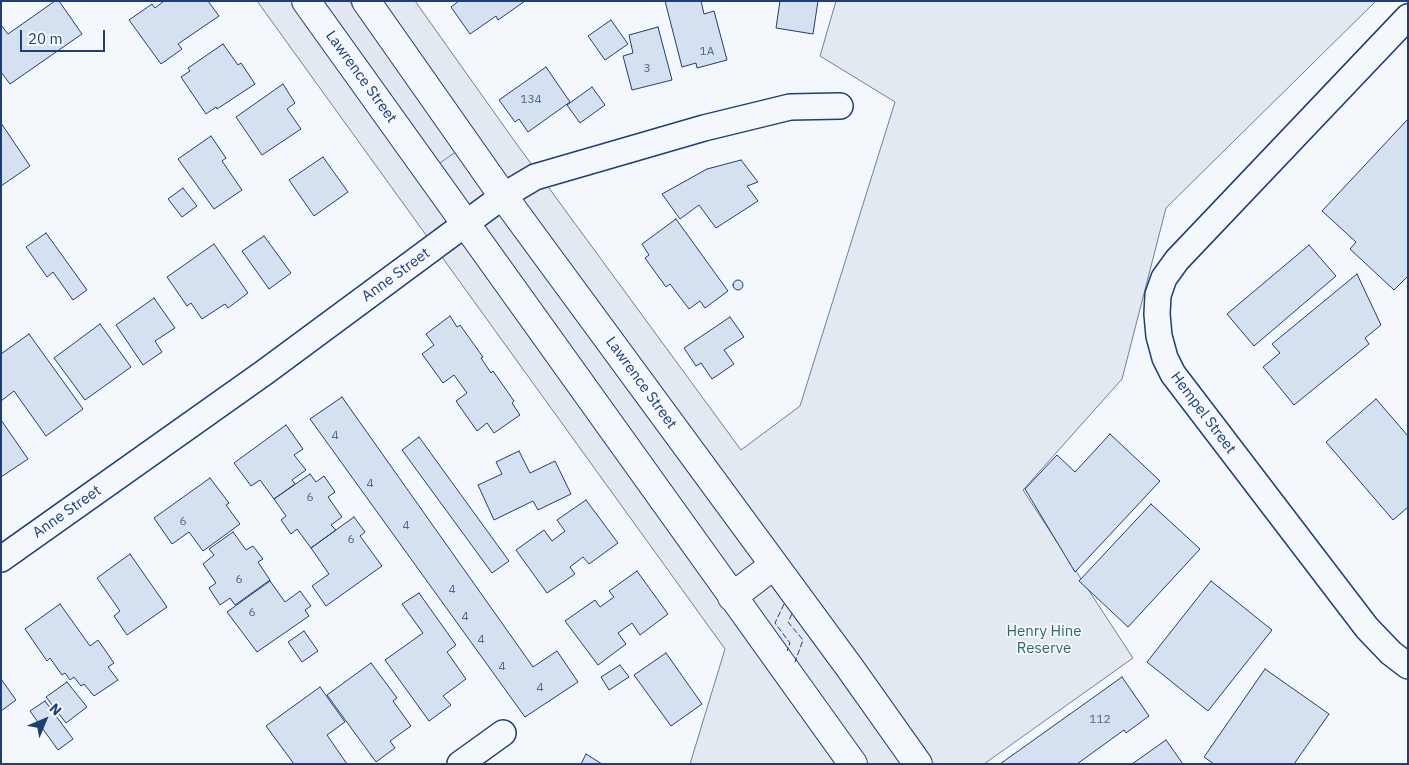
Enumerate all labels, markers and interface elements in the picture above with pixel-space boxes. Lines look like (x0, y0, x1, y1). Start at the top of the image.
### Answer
scale bar (22, 20, 108, 52)
street label: Lawrence Street (322, 27, 400, 127)
text: 20 m (28, 29, 63, 48)
house number: 1A (700, 45, 714, 59)
house number: 3 (643, 62, 651, 76)
house number: 134 (520, 93, 542, 107)
street label: Anne Street (359, 244, 433, 306)
street label: Lawrence Street (602, 333, 680, 433)
street label: Hempel Street (1166, 369, 1240, 457)
house number: 4 (331, 429, 339, 443)
house number: 4 (366, 477, 374, 491)
street label: Anne Street (29, 482, 105, 542)
house number: 6 (306, 491, 314, 505)
house number: 6 (179, 515, 187, 529)
house number: 4 (402, 519, 410, 533)
house number: 6 (347, 533, 355, 547)
house number: 6 (235, 573, 243, 587)
house number: 4 (448, 583, 456, 597)
house number: 6 (248, 606, 256, 620)
house number: 4 (461, 610, 469, 624)
park label: Henry Hine Reserve (1006, 623, 1082, 658)
house number: 4 (477, 633, 485, 647)
house number: 4 (498, 660, 506, 674)
house number: 4 (536, 681, 544, 695)
north arrow (20, 695, 70, 745)
text: N (46, 699, 66, 719)
house number: 112 (1089, 713, 1111, 727)

